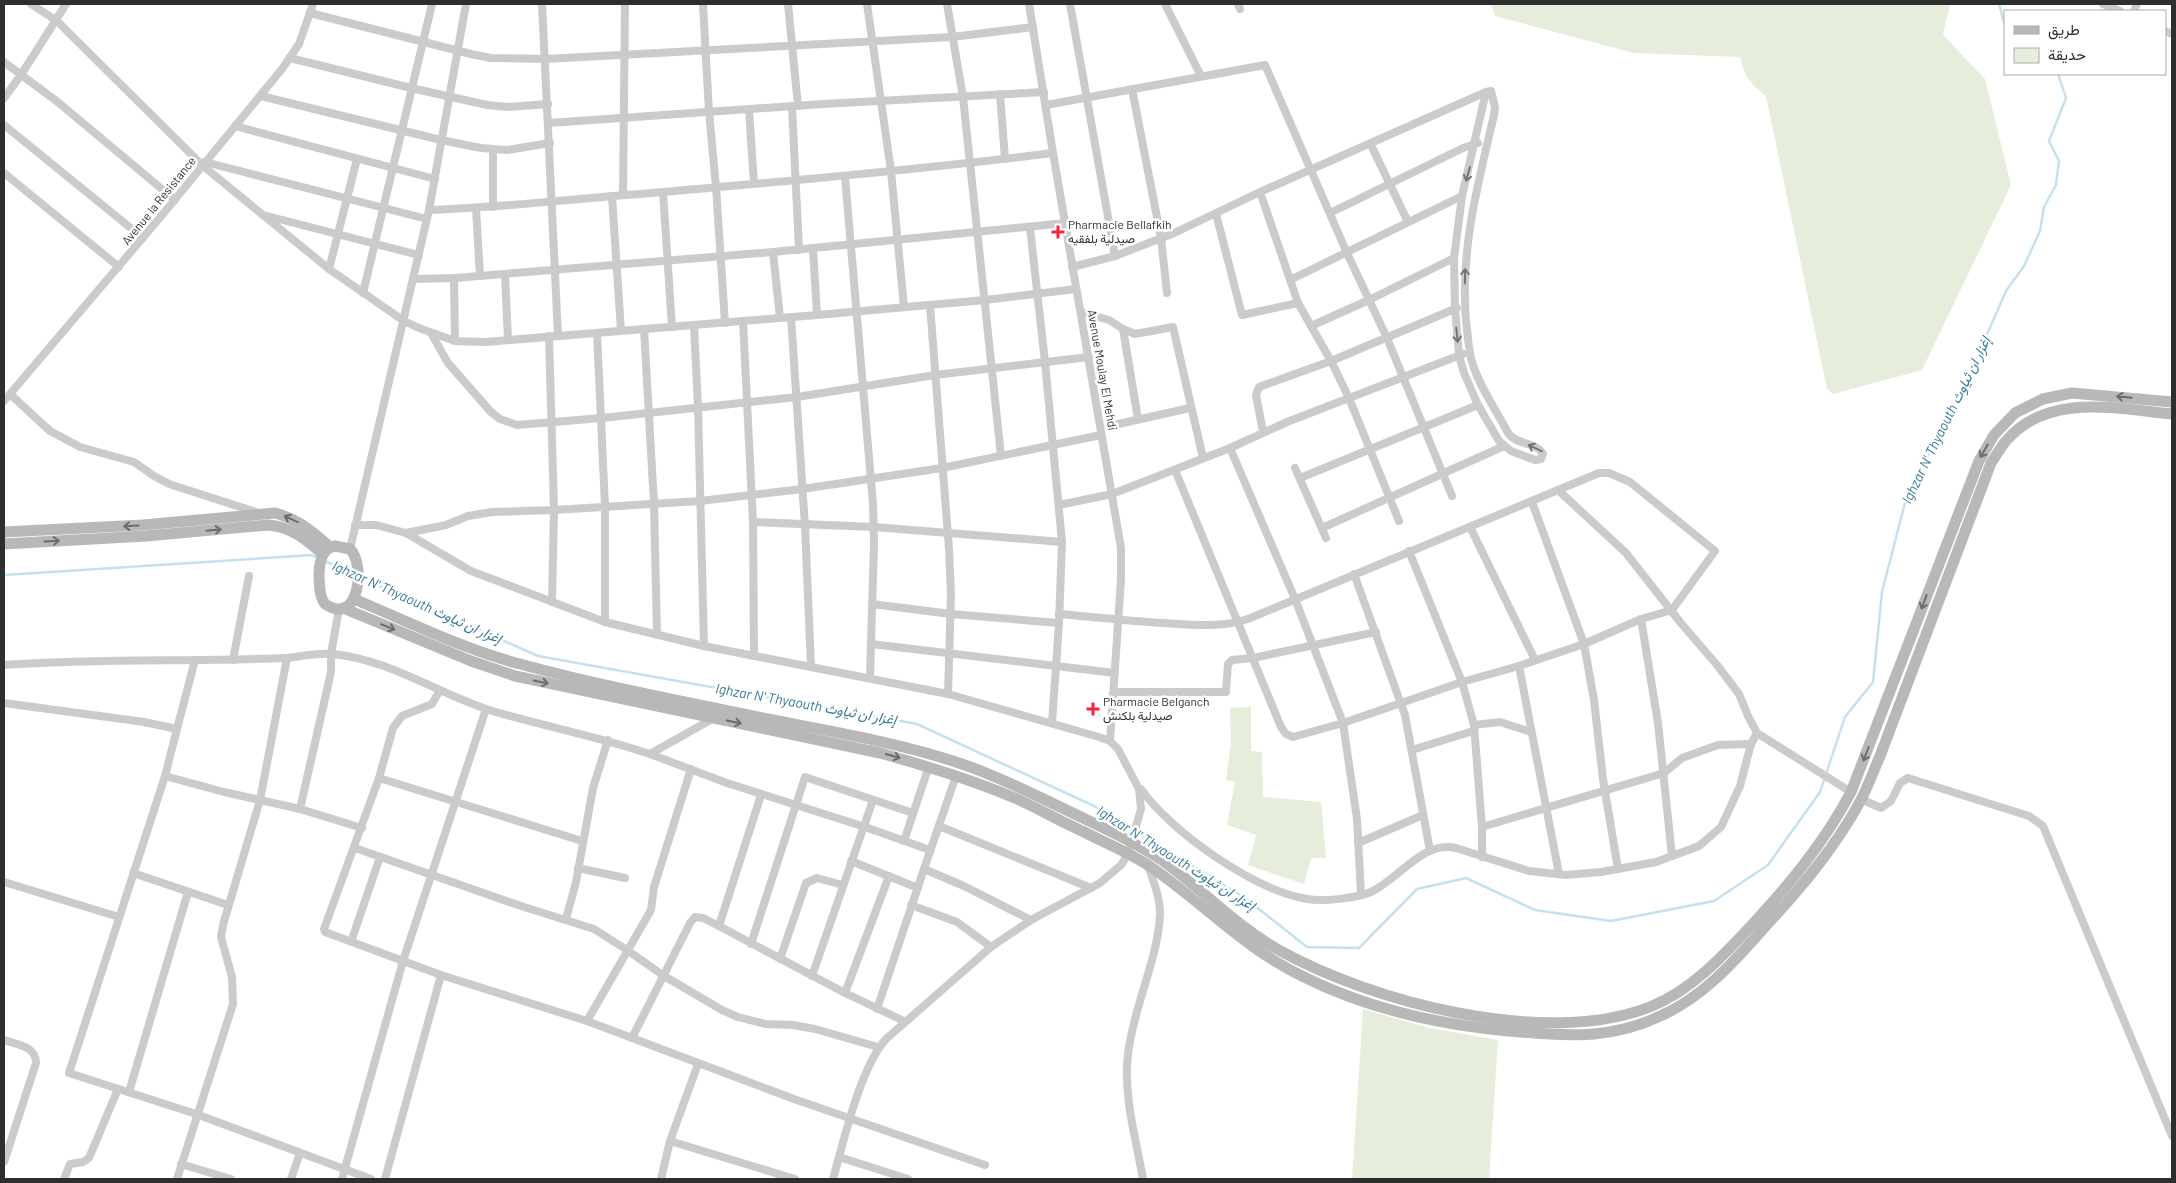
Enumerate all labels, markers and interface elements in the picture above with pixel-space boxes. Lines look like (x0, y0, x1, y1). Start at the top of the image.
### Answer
legend (2004, 10, 2166, 75)
text: طريق (2048, 20, 2080, 40)
text: حديقة (2048, 45, 2086, 64)
street label: Avenue la Resistance (118, 153, 198, 247)
one-way arrow (1462, 166, 1472, 182)
place label: Pharmacie Bellafkih صيدلية بلفقيه (1068, 217, 1172, 246)
marker: Pharmacie Bellafkih صيدلية بلفقيه (1052, 226, 1064, 238)
one-way arrow (1460, 268, 1470, 284)
street label: Avenue Moulay El Mehdi (1085, 308, 1120, 431)
one-way arrow (1452, 327, 1462, 343)
water label: Ighzar N' Thyaouth إغزار ان ثياوث (1898, 332, 1996, 507)
one-way arrow (2116, 392, 2132, 402)
one-way arrow (1527, 443, 1542, 453)
one-way arrow (1979, 444, 1989, 459)
one-way arrow (284, 513, 299, 523)
one-way arrow (123, 521, 139, 530)
one-way arrow (206, 525, 222, 534)
one-way arrow (44, 537, 60, 546)
water label: Ighzar N' Thyaouth إغزار ان ثياوث (329, 556, 506, 649)
one-way arrow (1919, 594, 1928, 609)
one-way arrow (380, 623, 396, 632)
one-way arrow (533, 678, 549, 687)
water label: Ighzar N' Thyaouth إغزار ان ثياوث (714, 679, 900, 730)
place label: Pharmacie Belganch صيدلية بلكنش (1103, 694, 1210, 724)
marker: Pharmacie Belganch صيدلية بلكنش (1087, 703, 1099, 715)
one-way arrow (726, 718, 742, 728)
one-way arrow (1860, 746, 1870, 761)
one-way arrow (885, 752, 901, 762)
water label: Ighzar N' Thyaouth إغزار ان ثياوث (1093, 802, 1260, 916)

